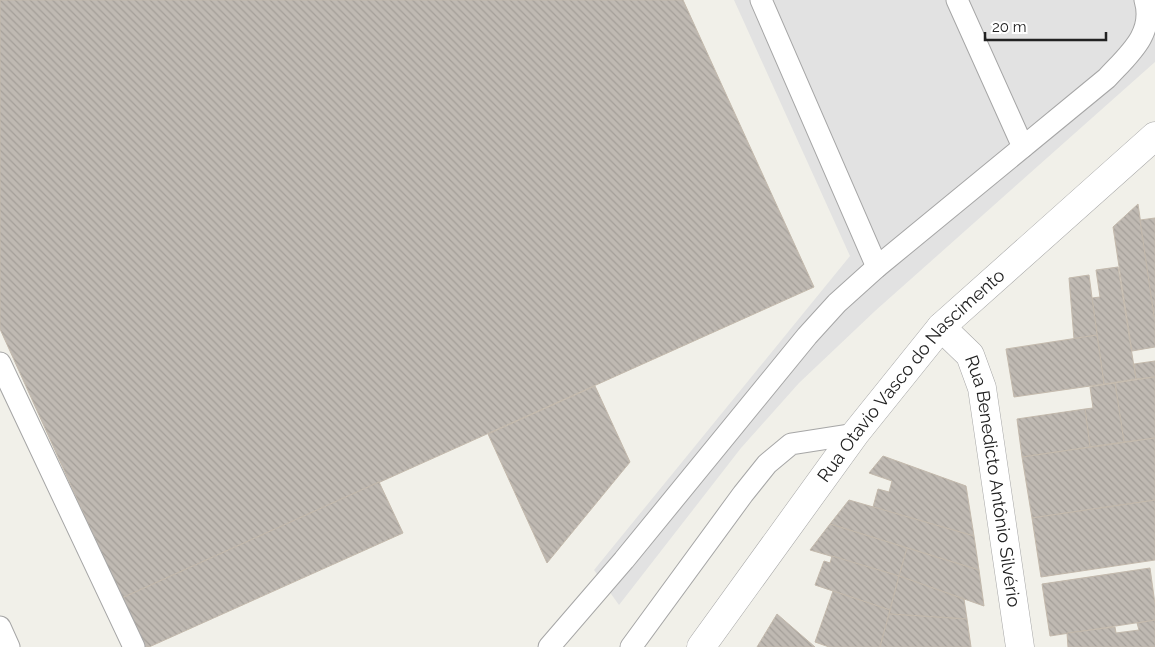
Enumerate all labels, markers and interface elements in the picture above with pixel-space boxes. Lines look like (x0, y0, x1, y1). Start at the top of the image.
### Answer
scale bar (985, 10, 1106, 42)
text: 20 m (992, 18, 1027, 36)
street label: Rua Otavio Vasco do Nascimento (813, 264, 1009, 486)
street label: Rua Benedicto Antônio Silvério (961, 352, 1025, 609)

